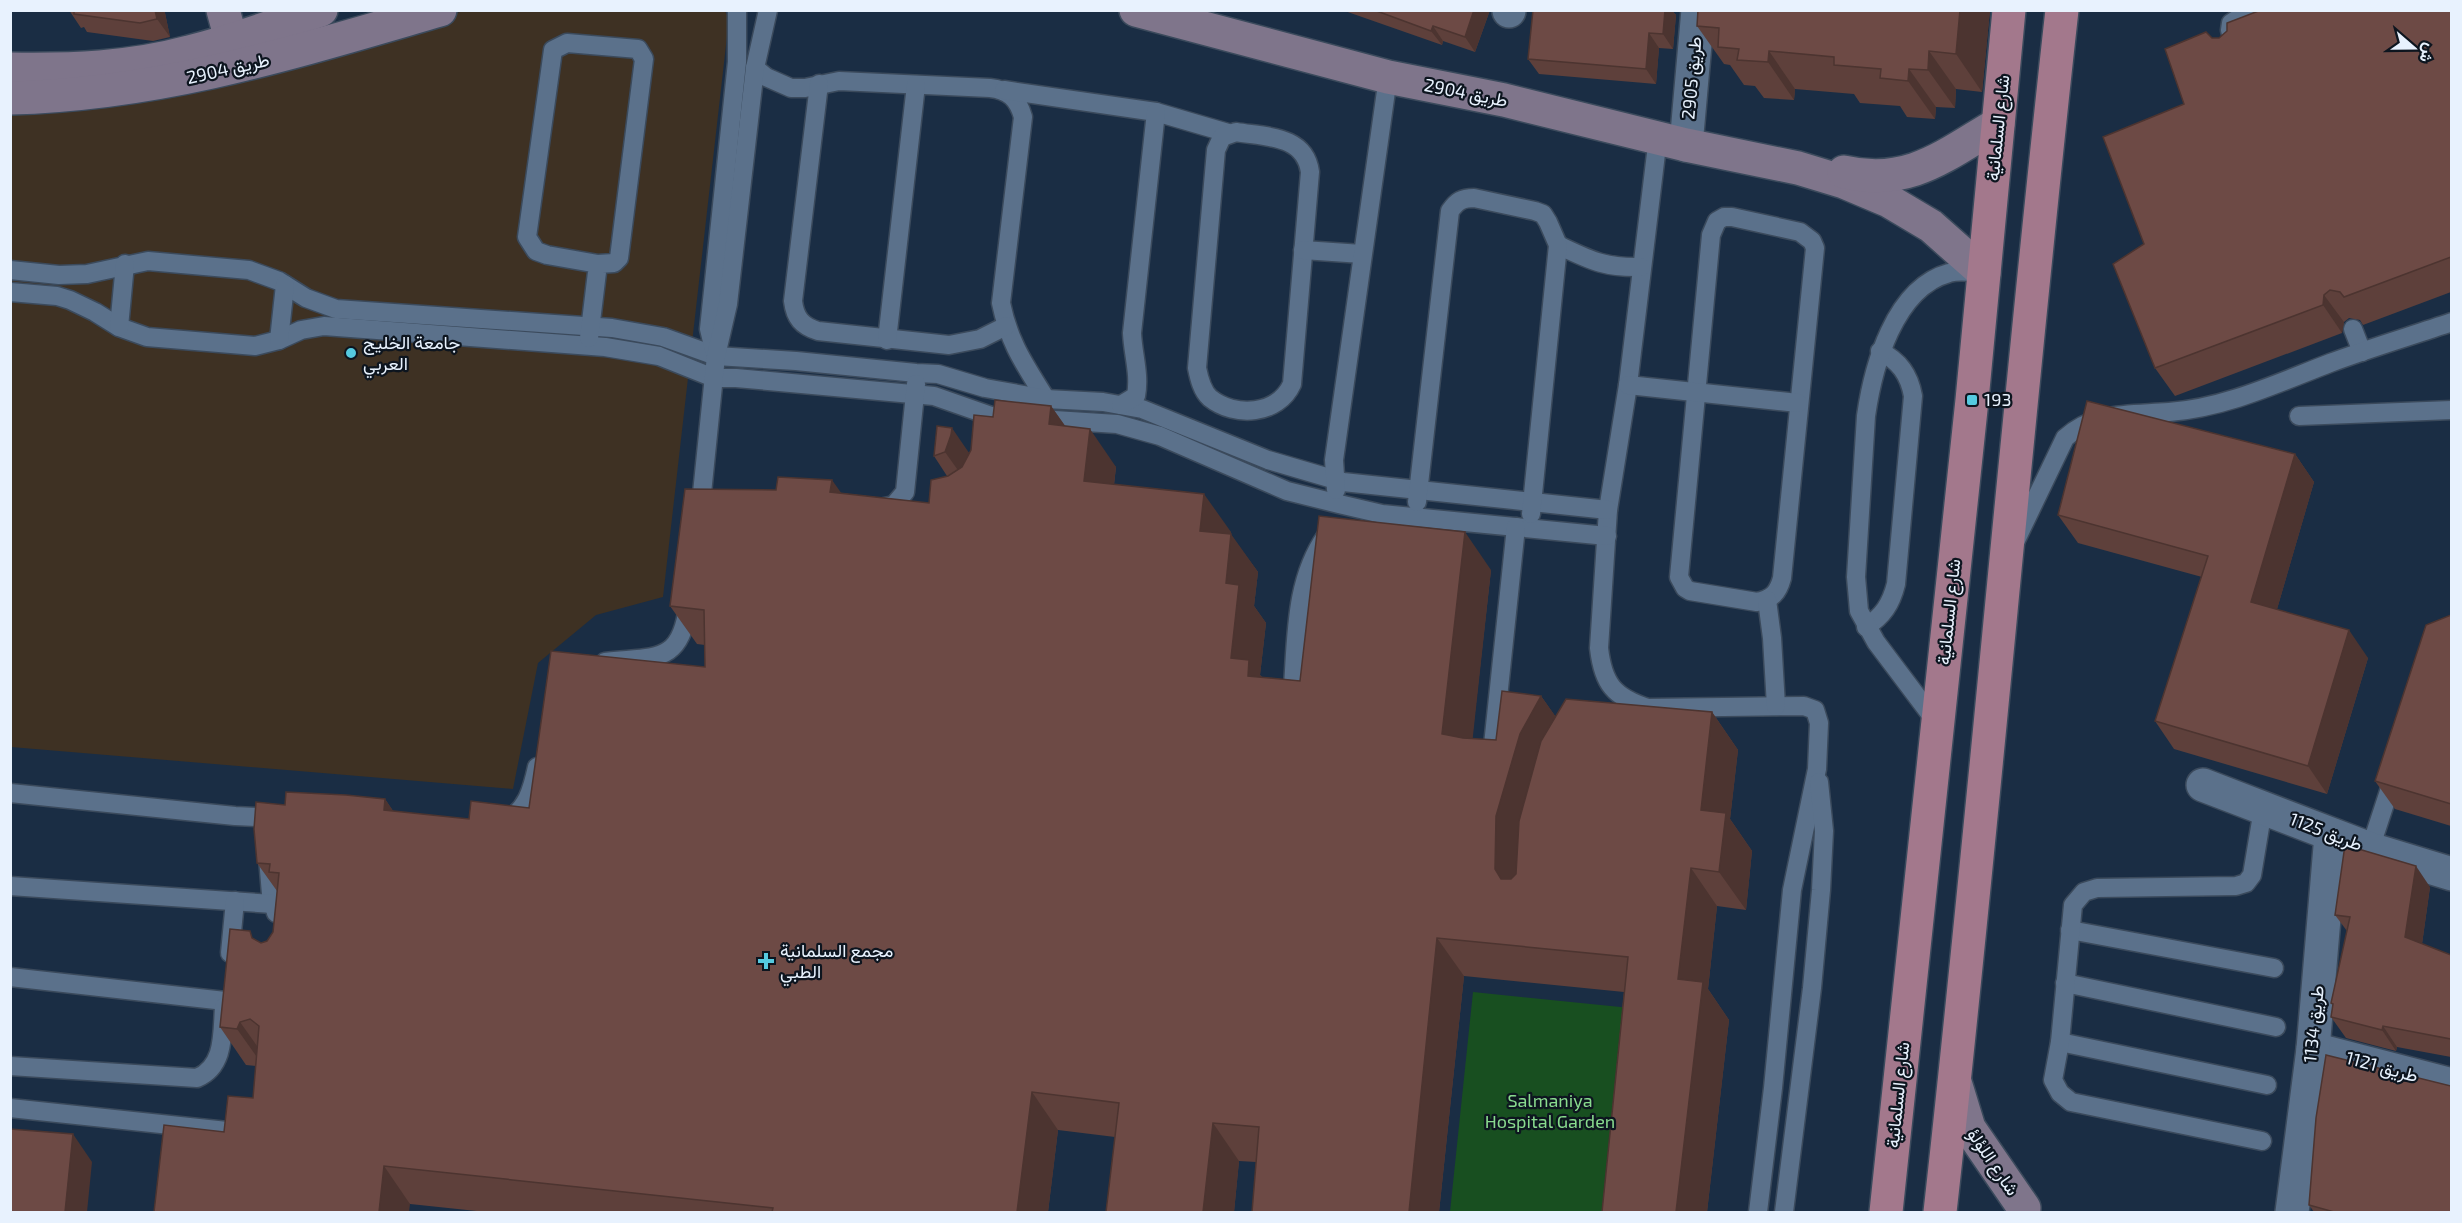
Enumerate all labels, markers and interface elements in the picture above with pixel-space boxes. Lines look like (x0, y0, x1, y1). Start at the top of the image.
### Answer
north arrow (2384, 18, 2444, 78)
street label: طريق 2905 (1676, 36, 1707, 120)
text: ش (2415, 41, 2441, 66)
street label: طريق 2904 (184, 48, 272, 89)
street label: طريق 2904 (1422, 73, 1510, 112)
street label: شارع السلمانية (1980, 74, 2016, 182)
place label: جامعة الخليج العربي (363, 331, 460, 379)
marker: جامعة الخليج العربي (344, 346, 358, 360)
place label: 193 (1984, 388, 2011, 410)
marker: 193 (1965, 393, 1979, 407)
street label: شارع السلمانية (1931, 558, 1967, 666)
street label: طريق 1125 (2286, 807, 2366, 856)
place label: مجمع السلمانية الطبي (780, 939, 893, 987)
marker: مجمع السلمانية الطبي (757, 952, 775, 970)
street label: طريق 1134 (2298, 984, 2329, 1064)
street label: شارع السلمانية (1880, 1041, 1916, 1149)
street label: طريق 1121 (2344, 1046, 2421, 1087)
park label: Salmaniya Hospital Garden (1485, 1089, 1615, 1132)
street label: شارع اللؤلؤ (1962, 1124, 2024, 1200)

